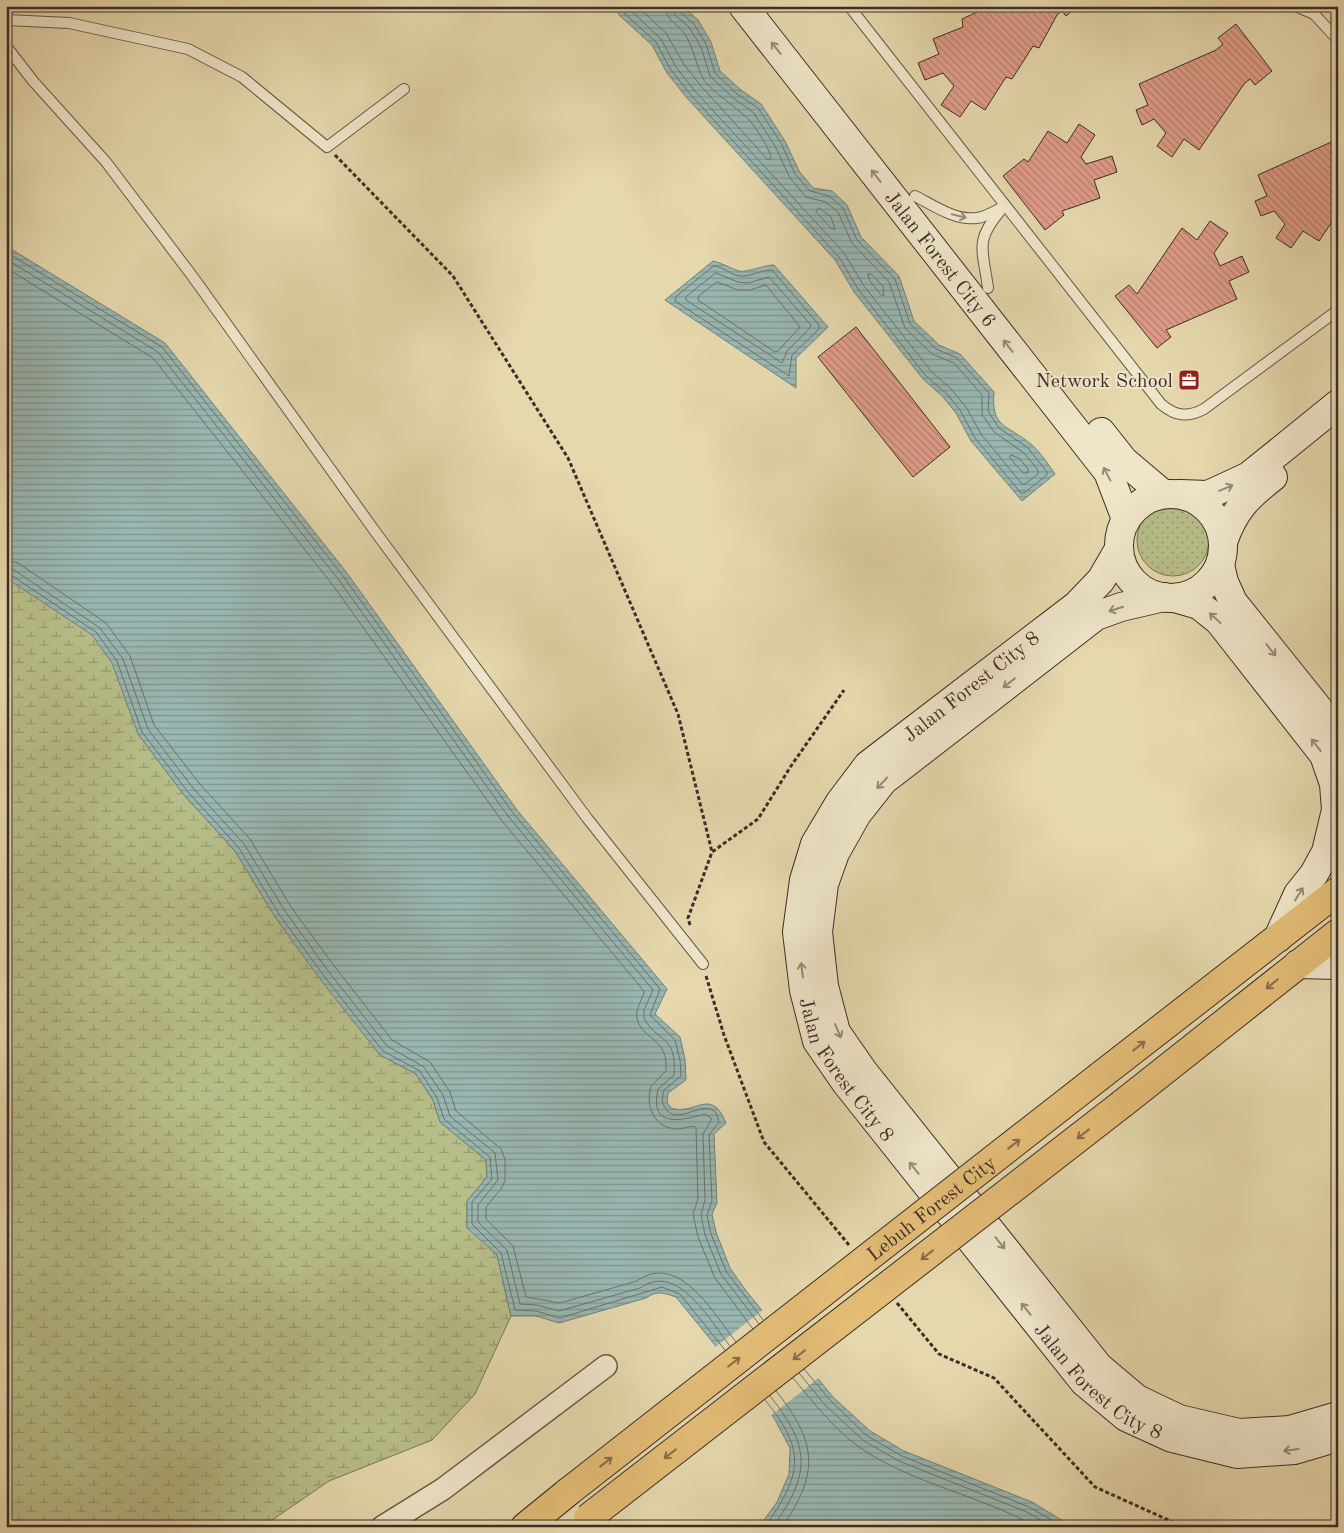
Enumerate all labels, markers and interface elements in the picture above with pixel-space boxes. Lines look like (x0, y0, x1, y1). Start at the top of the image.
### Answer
one-way arrow (770, 42, 781, 55)
one-way arrow (870, 170, 881, 183)
street label: Jalan Forest City 6 (880, 188, 999, 332)
one-way arrow (950, 212, 966, 221)
one-way arrow (1003, 339, 1014, 352)
office icon: Network School (1177, 368, 1201, 392)
place label: Network School (1035, 372, 1173, 392)
one-way arrow (1102, 468, 1112, 482)
one-way arrow (1218, 482, 1233, 492)
one-way arrow (1109, 605, 1125, 614)
one-way arrow (1209, 613, 1222, 624)
street label: Jalan Forest City 8 (900, 628, 1044, 747)
one-way arrow (1266, 643, 1277, 656)
one-way arrow (1002, 678, 1016, 688)
one-way arrow (1311, 739, 1322, 752)
one-way arrow (876, 777, 888, 790)
one-way arrow (1294, 887, 1304, 901)
one-way arrow (796, 962, 806, 978)
one-way arrow (1266, 979, 1279, 990)
street label: Jalan Forest City 8 (794, 996, 897, 1146)
one-way arrow (833, 1023, 843, 1038)
one-way arrow (1132, 1041, 1145, 1052)
one-way arrow (1076, 1129, 1090, 1139)
one-way arrow (1007, 1138, 1020, 1149)
street label: Lebuh Forest City (864, 1153, 1001, 1266)
one-way arrow (908, 1162, 919, 1175)
one-way arrow (995, 1236, 1006, 1249)
one-way arrow (920, 1250, 934, 1260)
one-way arrow (1020, 1302, 1031, 1315)
street label: Jalan Forest City 8 (1029, 1320, 1165, 1444)
one-way arrow (793, 1349, 806, 1360)
one-way arrow (728, 1357, 741, 1368)
one-way arrow (1283, 1445, 1299, 1455)
one-way arrow (664, 1449, 677, 1460)
one-way arrow (599, 1457, 613, 1467)

